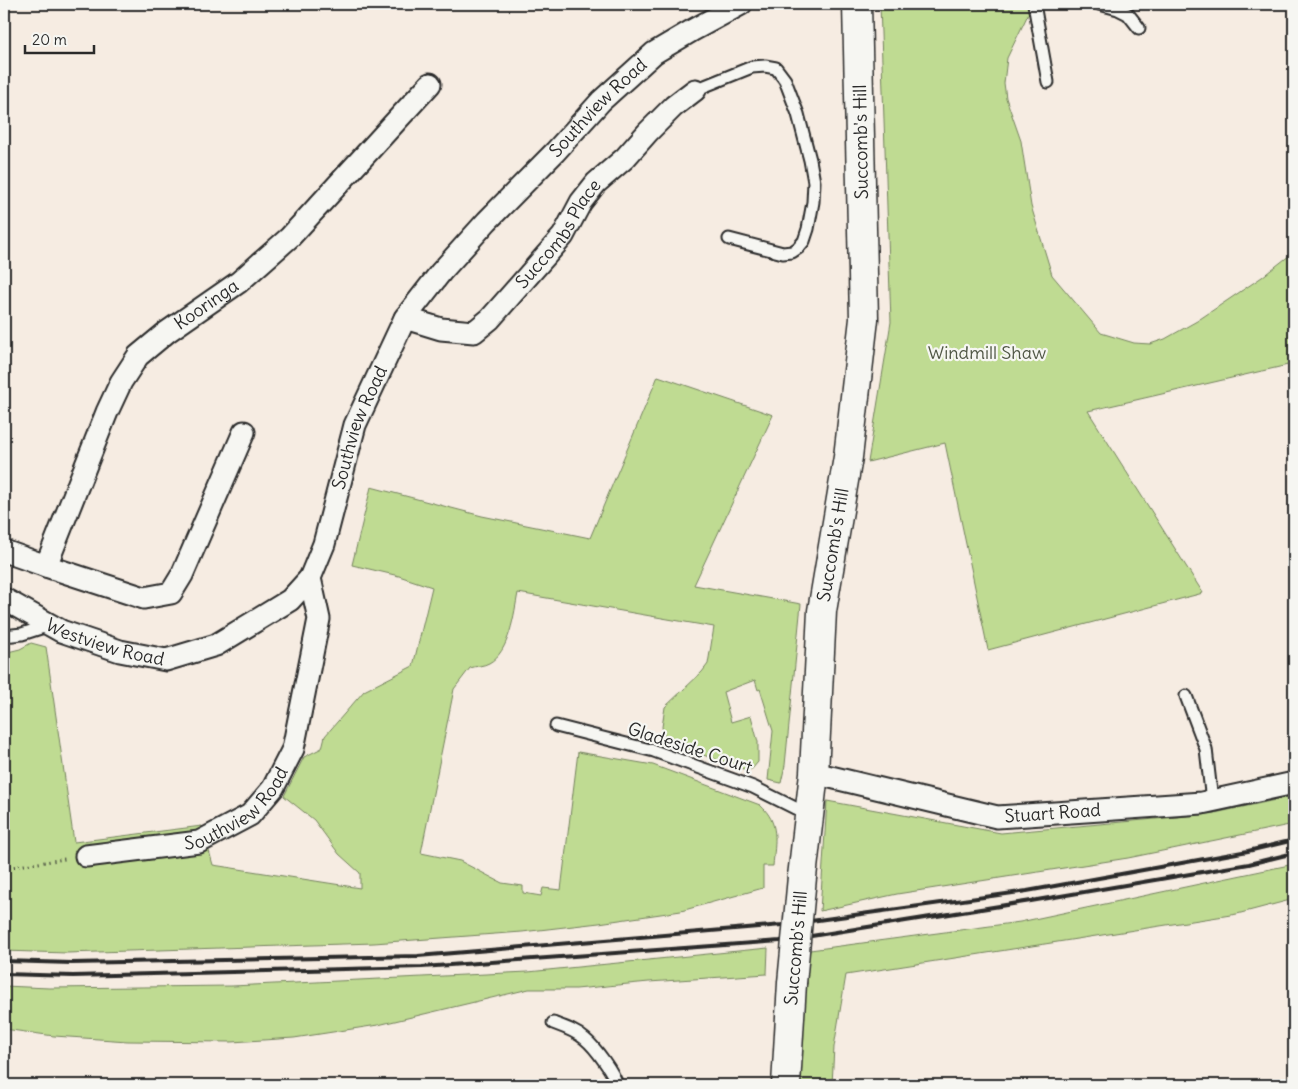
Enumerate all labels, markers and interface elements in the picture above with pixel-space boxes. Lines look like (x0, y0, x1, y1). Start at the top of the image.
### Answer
scale bar (25, 22, 94, 54)
text: 20 m (32, 30, 67, 49)
street label: Southview Road (544, 53, 652, 162)
street label: Succomb's Hill (848, 84, 873, 200)
street label: Succombs Place (510, 174, 606, 293)
street label: Kooringa (169, 274, 243, 335)
park label: Windmill Shaw (928, 341, 1046, 364)
street label: Southview Road (327, 362, 392, 492)
street label: Succomb's Hill (812, 486, 854, 603)
street label: Westview Road (42, 613, 167, 670)
street label: Gladeside Court (625, 717, 755, 779)
street label: Southview Road (183, 763, 293, 855)
street label: Stuart Road (1004, 798, 1102, 827)
street label: Succomb's Hill (779, 890, 812, 1006)

